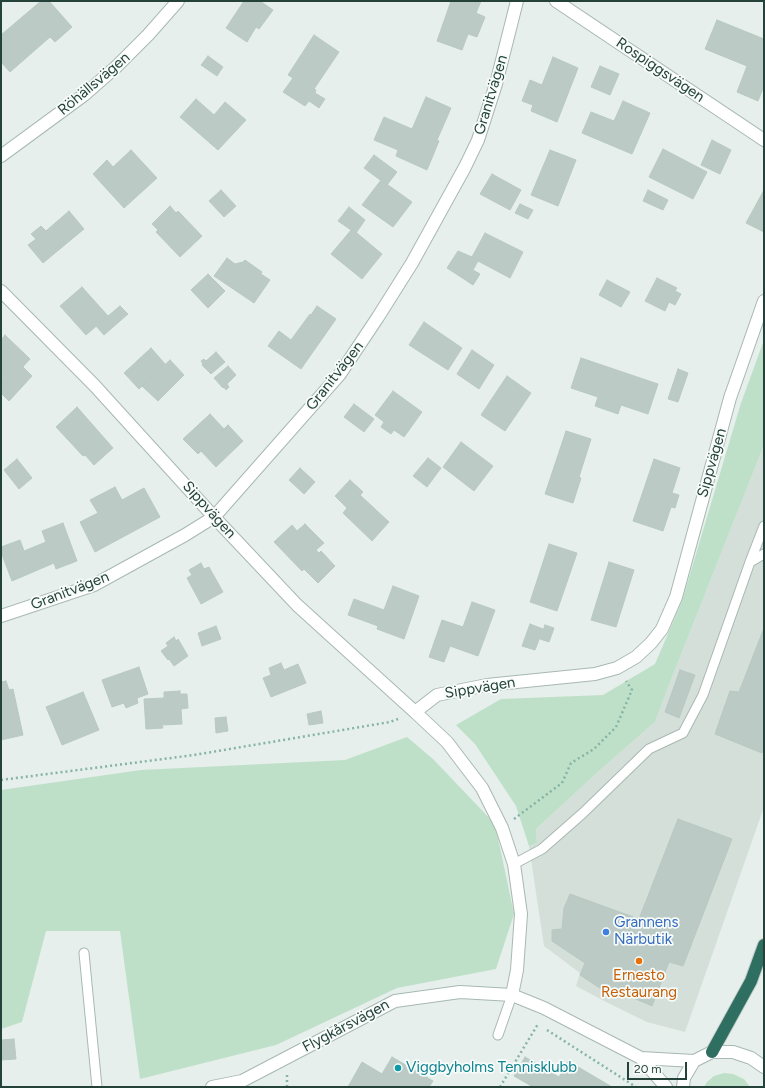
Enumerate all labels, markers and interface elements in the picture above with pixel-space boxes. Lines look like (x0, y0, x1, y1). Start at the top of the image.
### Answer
street label: Rospiggsvägen (612, 34, 708, 106)
street label: Röhällsvägen (54, 49, 134, 119)
street label: Granitvägen (470, 53, 512, 137)
street label: Granitvägen (303, 338, 367, 414)
street label: Sippvägen (694, 426, 730, 500)
street label: Sippvägen (179, 478, 239, 542)
street label: Granitvägen (28, 568, 112, 614)
street label: Sippvägen (444, 674, 516, 702)
place label: Grannens Närbutik (614, 914, 678, 949)
marker: Grannens Närbutik (601, 927, 611, 937)
marker: Ernesto Restaurang (634, 956, 644, 966)
place label: Ernesto Restaurang (601, 967, 677, 1002)
street label: Flygkårsvägen (300, 996, 392, 1056)
scale bar (629, 1054, 689, 1080)
place label: Viggbyholms Tennisklubb (406, 1059, 577, 1077)
text: 20 m (634, 1062, 662, 1076)
marker: Viggbyholms Tennisklubb (393, 1063, 403, 1073)

